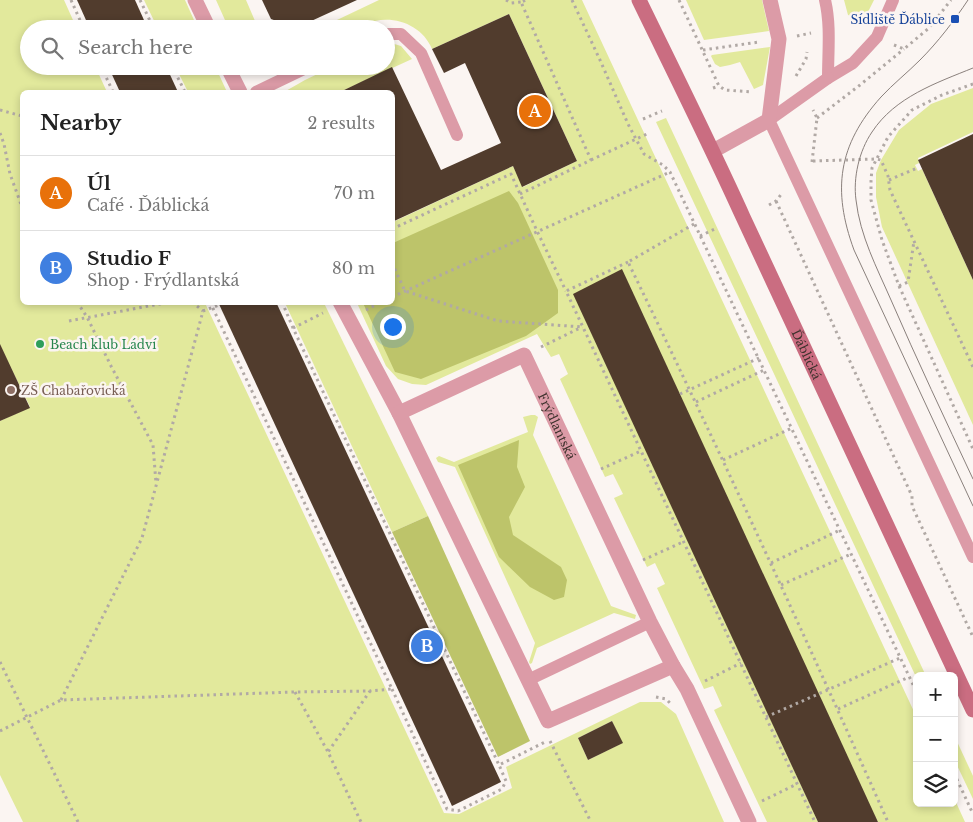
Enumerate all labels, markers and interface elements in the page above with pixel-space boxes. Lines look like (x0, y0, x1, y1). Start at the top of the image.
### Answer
place label: Sídliště Ďáblice (850, 11, 945, 27)
marker: Sídliště Ďáblice (949, 13, 961, 25)
search box (20, 20, 395, 75)
icon: search (38, 34, 66, 62)
text: Search here (78, 36, 193, 59)
pin: A (519, 92, 551, 130)
text: Nearby (40, 110, 121, 136)
text: 2 results (307, 113, 375, 133)
text: Úl (87, 172, 111, 195)
text: A (50, 183, 62, 203)
text: 70 m (334, 183, 375, 203)
text: Café · Ďáblická (87, 195, 209, 215)
text: Studio F (87, 247, 171, 270)
text: B (50, 258, 62, 278)
text: 80 m (332, 258, 375, 278)
text: Shop · Frýdlantská (87, 270, 239, 290)
your location (380, 314, 406, 340)
street label: Ďáblická (789, 326, 825, 382)
place label: Beach klub Ládví (50, 337, 157, 352)
marker: Beach klub Ládví (34, 338, 46, 350)
place label: ZŠ Chabařovická (21, 382, 126, 398)
marker: ZŠ Chabařovická (5, 384, 17, 396)
street label: Frýdlantská (535, 390, 580, 462)
pin: B (411, 627, 443, 665)
map controls (913, 672, 958, 807)
button: + (913, 672, 958, 717)
button: − (913, 717, 958, 762)
button: layers (913, 762, 958, 807)

